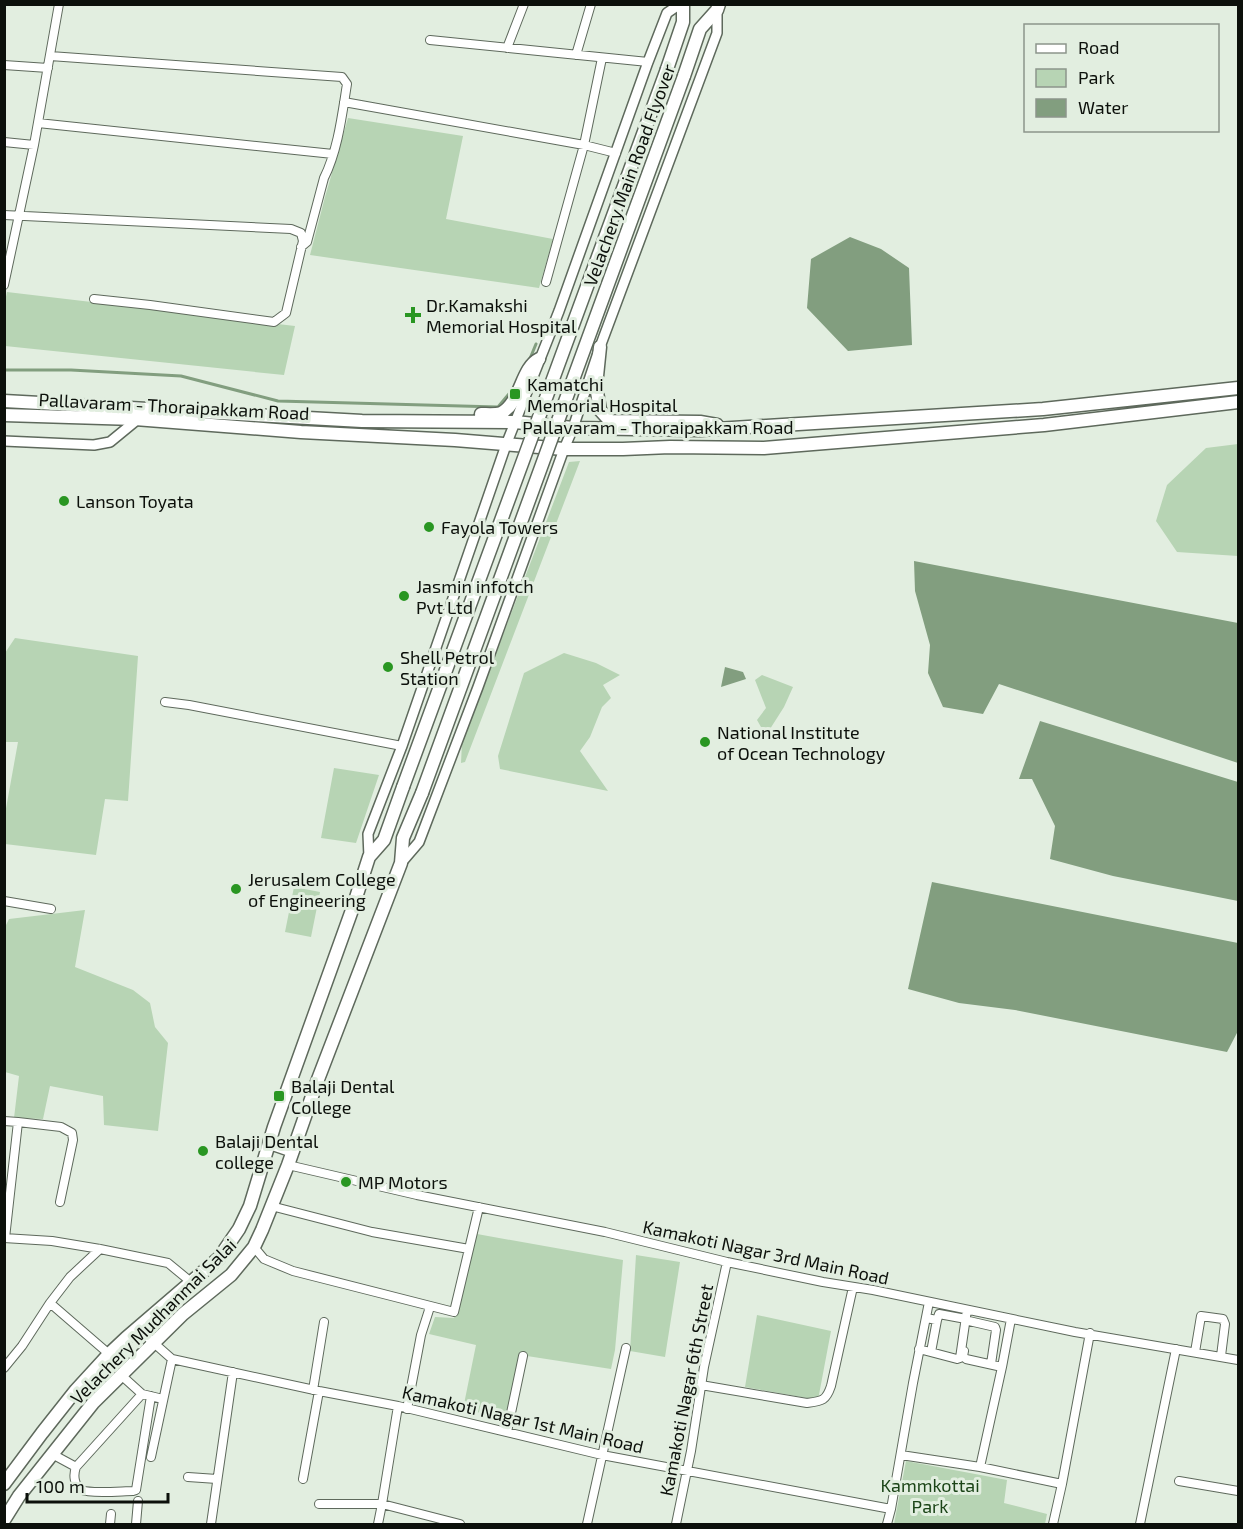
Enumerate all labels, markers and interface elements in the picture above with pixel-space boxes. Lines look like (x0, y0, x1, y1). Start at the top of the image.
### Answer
legend (1024, 24, 1219, 132)
text: Road (1078, 36, 1119, 58)
street label: Velachery Main Road Flyover (578, 61, 680, 289)
text: Park (1078, 66, 1115, 88)
text: Water (1078, 96, 1128, 118)
place label: Dr.Kamakshi Memorial Hospital (426, 294, 577, 337)
marker: Dr.Kamakshi Memorial Hospital (404, 306, 422, 324)
place label: Kamatchi Memorial Hospital (527, 373, 678, 416)
marker: Kamatchi Memorial Hospital (508, 387, 522, 401)
street label: Pallavaram - Thoraipakkam Road (38, 388, 310, 424)
street label: Pallavaram - Thoraipakkam Road (522, 416, 794, 438)
place label: Lanson Toyata (76, 490, 194, 512)
marker: Lanson Toyata (57, 494, 71, 508)
place label: Fayola Towers (441, 516, 558, 538)
marker: Fayola Towers (422, 520, 436, 534)
place label: Jasmin infotch Pvt Ltd (416, 575, 534, 618)
marker: Jasmin infotch Pvt Ltd (397, 589, 411, 603)
place label: Shell Petrol Station (400, 646, 495, 689)
marker: Shell Petrol Station (381, 660, 395, 674)
place label: National Institute of Ocean Technology (717, 721, 886, 764)
marker: National Institute of Ocean Technology (698, 735, 712, 749)
place label: Jerusalem College of Engineering (248, 868, 396, 911)
marker: Jerusalem College of Engineering (229, 882, 243, 896)
place label: Balaji Dental College (291, 1075, 395, 1118)
marker: Balaji Dental College (272, 1089, 286, 1103)
place label: Balaji Dental college (215, 1130, 319, 1173)
marker: Balaji Dental college (196, 1144, 210, 1158)
place label: MP Motors (358, 1171, 448, 1193)
marker: MP Motors (339, 1175, 353, 1189)
street label: Kamakoti Nagar 3rd Main Road (641, 1215, 891, 1289)
street label: Velachery Mudhanmai Salai (66, 1234, 240, 1408)
street label: Kamakoti Nagar 6th Street (655, 1282, 717, 1498)
street label: Kamakoti Nagar 1st Main Road (400, 1380, 646, 1458)
scale bar (27, 1466, 168, 1504)
park label: Kammkottai Park (880, 1474, 980, 1517)
text: 100 m (36, 1475, 85, 1497)

